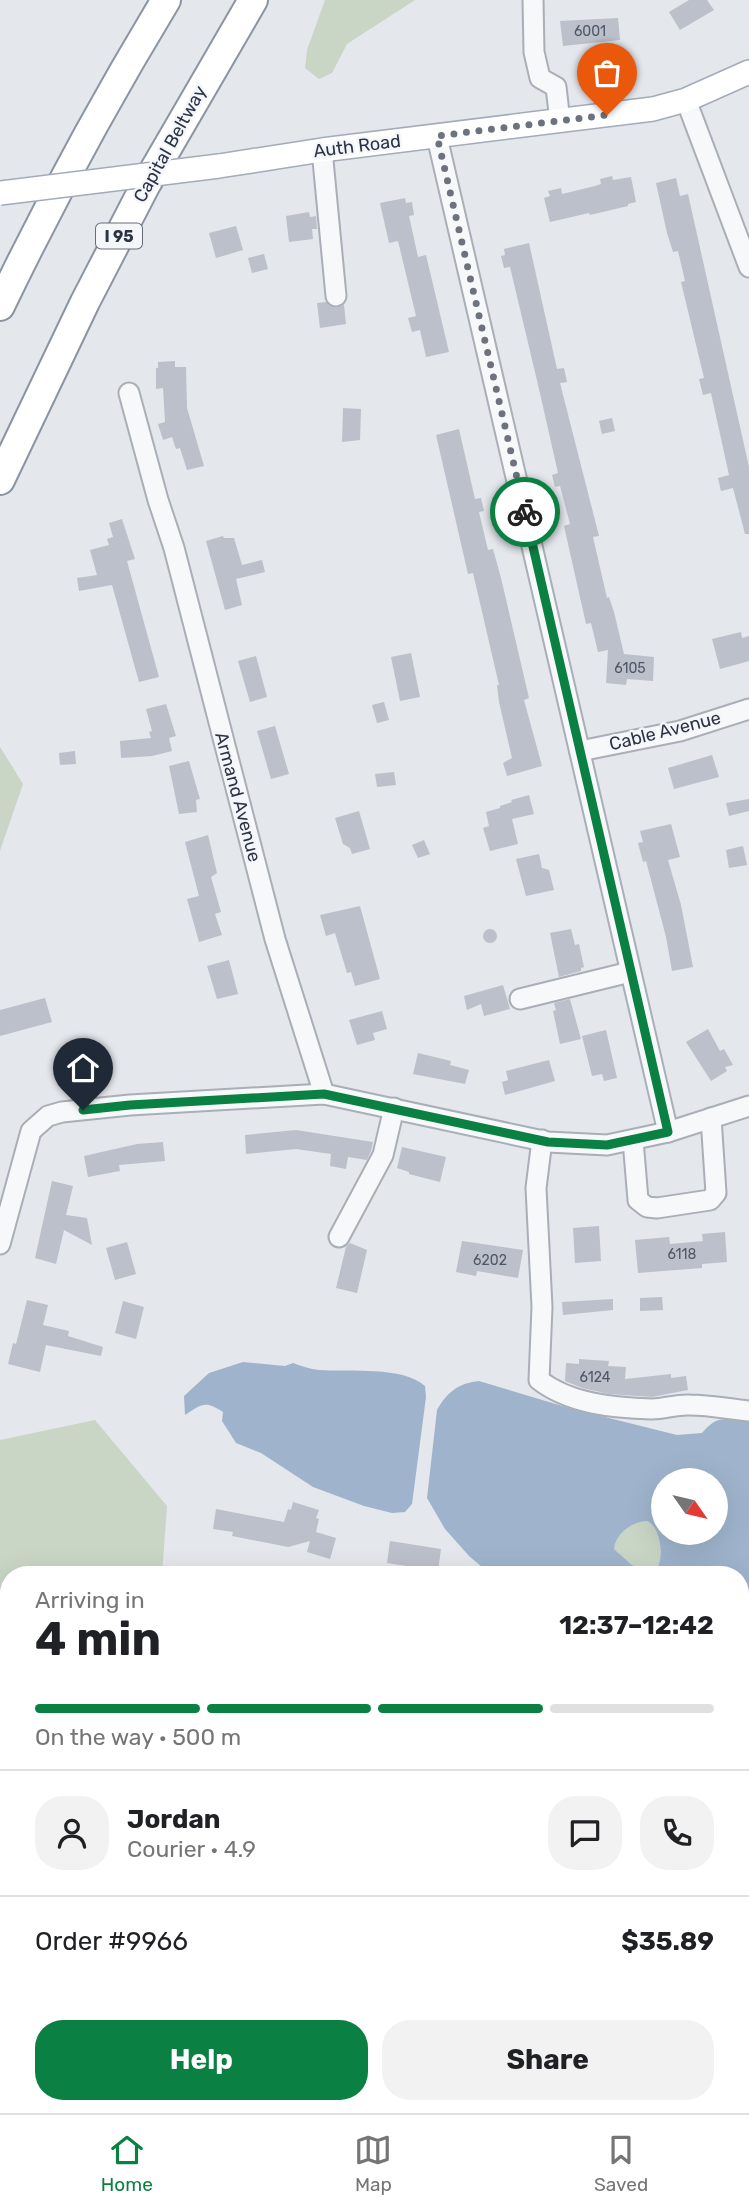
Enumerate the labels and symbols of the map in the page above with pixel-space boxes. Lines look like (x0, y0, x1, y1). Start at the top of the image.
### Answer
house number: 6001 (574, 23, 606, 40)
pin (577, 43, 637, 115)
street label: Capital Beltway (129, 82, 211, 206)
street label: Auth Road (312, 130, 402, 162)
road number: I 95 (96, 224, 142, 248)
courier (490, 477, 560, 547)
house number: 6105 (614, 660, 646, 677)
street label: Cable Avenue (607, 707, 723, 755)
street label: Armand Avenue (210, 730, 266, 864)
pin (53, 1038, 113, 1110)
house number: 6118 (668, 1246, 697, 1263)
house number: 6202 (473, 1252, 507, 1269)
house number: 6124 (580, 1369, 611, 1386)
north arrow (651, 1468, 728, 1545)

